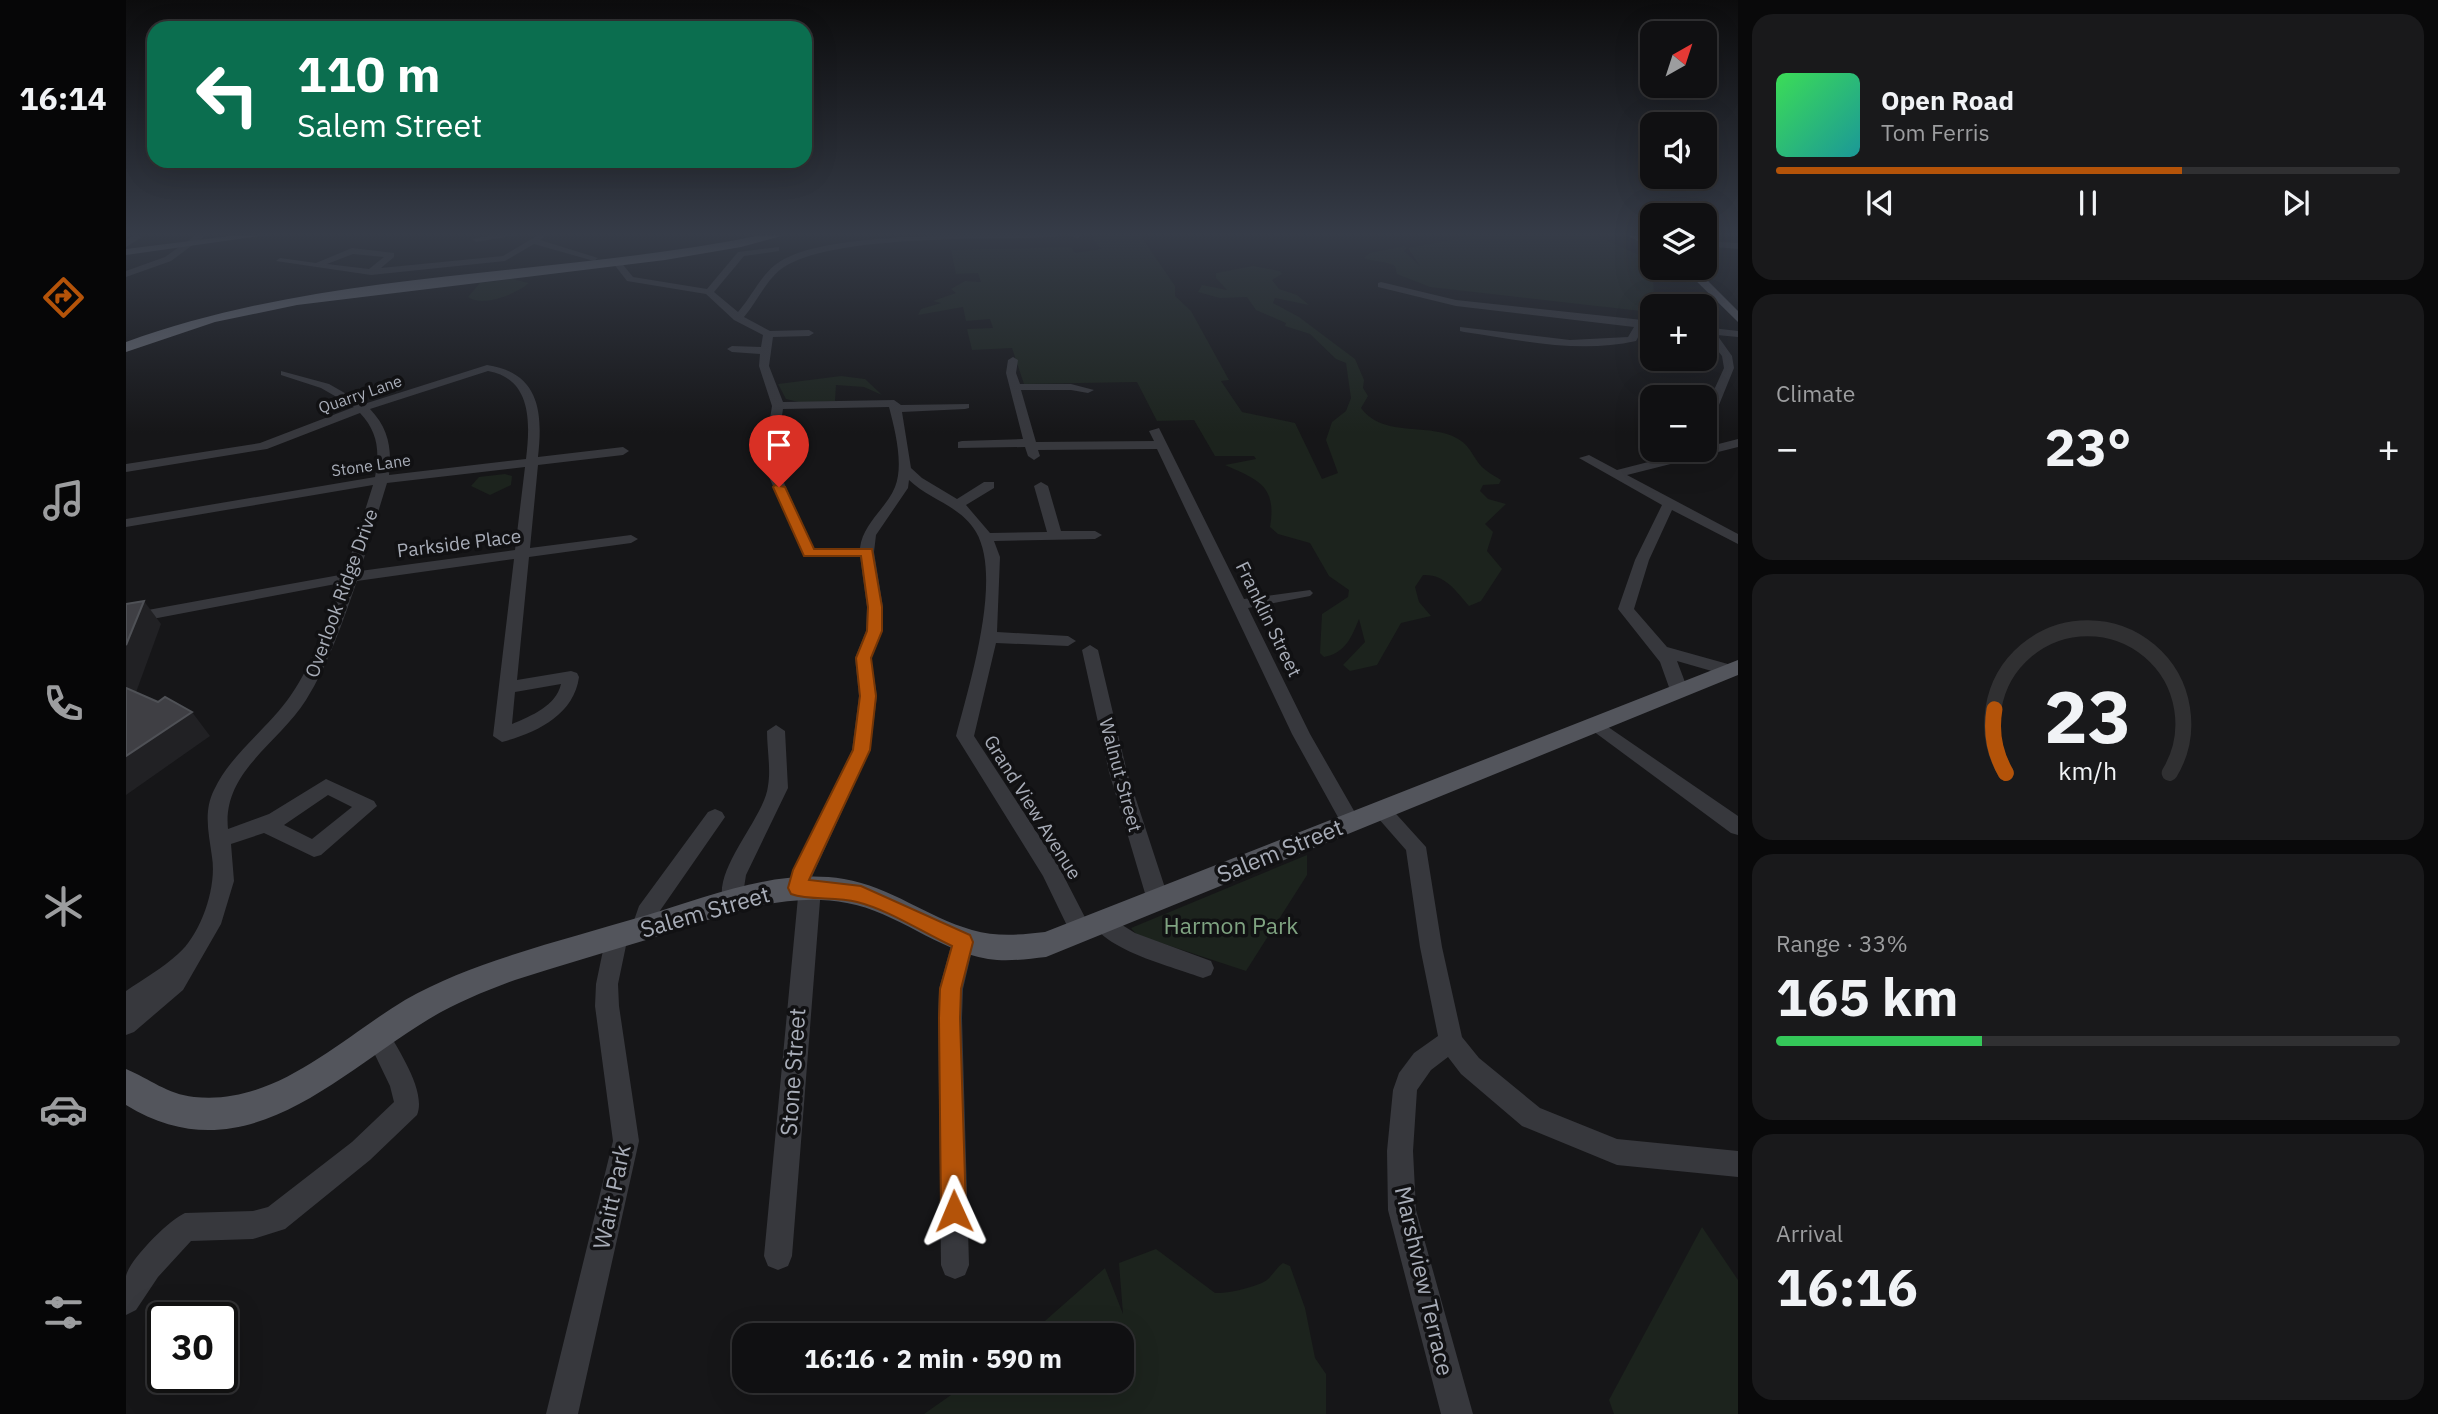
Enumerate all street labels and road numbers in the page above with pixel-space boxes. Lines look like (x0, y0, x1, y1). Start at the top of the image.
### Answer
street label: Quarry Lane (316, 370, 405, 418)
street label: Stone Lane (330, 450, 412, 480)
street label: Overlook Ridge Drive (299, 505, 383, 681)
street label: Parkside Place (396, 523, 522, 563)
street label: Franklin Street (1231, 557, 1307, 681)
street label: Walnut Street (1094, 715, 1148, 835)
street label: Grand View Avenue (979, 730, 1087, 884)
street label: Salem Street (1212, 811, 1347, 889)
street label: Salem Street (637, 878, 773, 944)
street label: Stone Street (773, 1007, 811, 1137)
street label: Waitt Park (585, 1142, 637, 1252)
street label: Marshview Terrace (1389, 1183, 1461, 1378)

